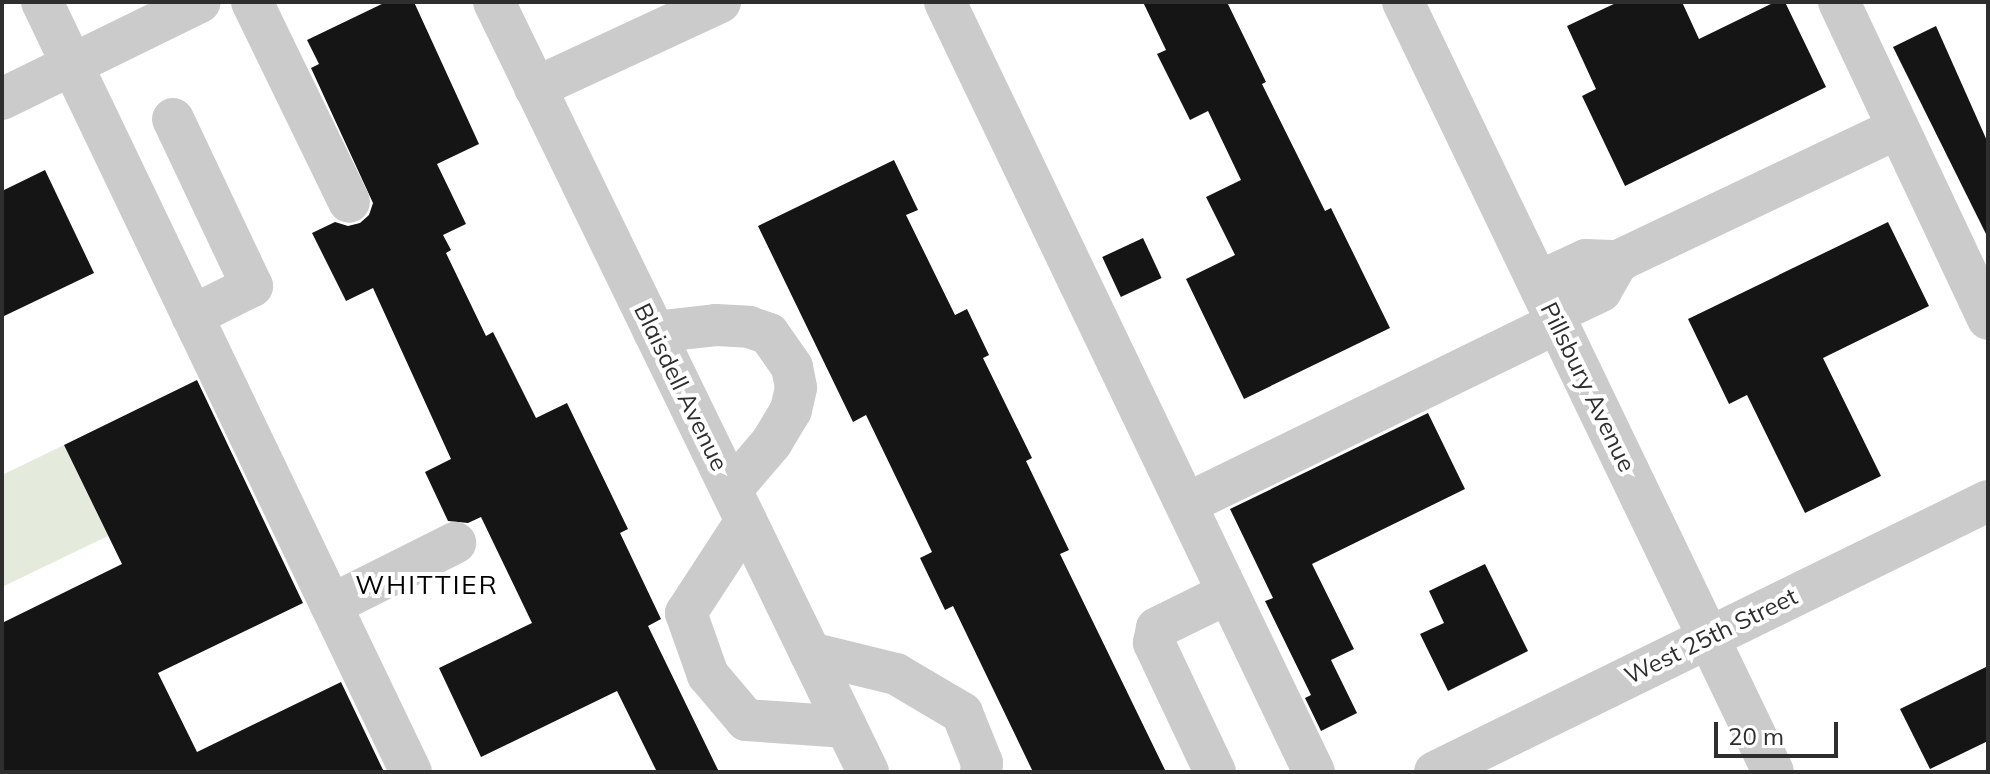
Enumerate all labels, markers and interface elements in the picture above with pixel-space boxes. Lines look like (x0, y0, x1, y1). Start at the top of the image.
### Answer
street label: Pillsbury Avenue (1535, 298, 1641, 476)
street label: Blaisdell Avenue (628, 299, 734, 475)
district label: WHITTIER (355, 569, 499, 601)
street label: West 25th Street (1620, 582, 1802, 690)
scale bar (1718, 706, 1842, 756)
text: 20 m (1728, 721, 1784, 751)

